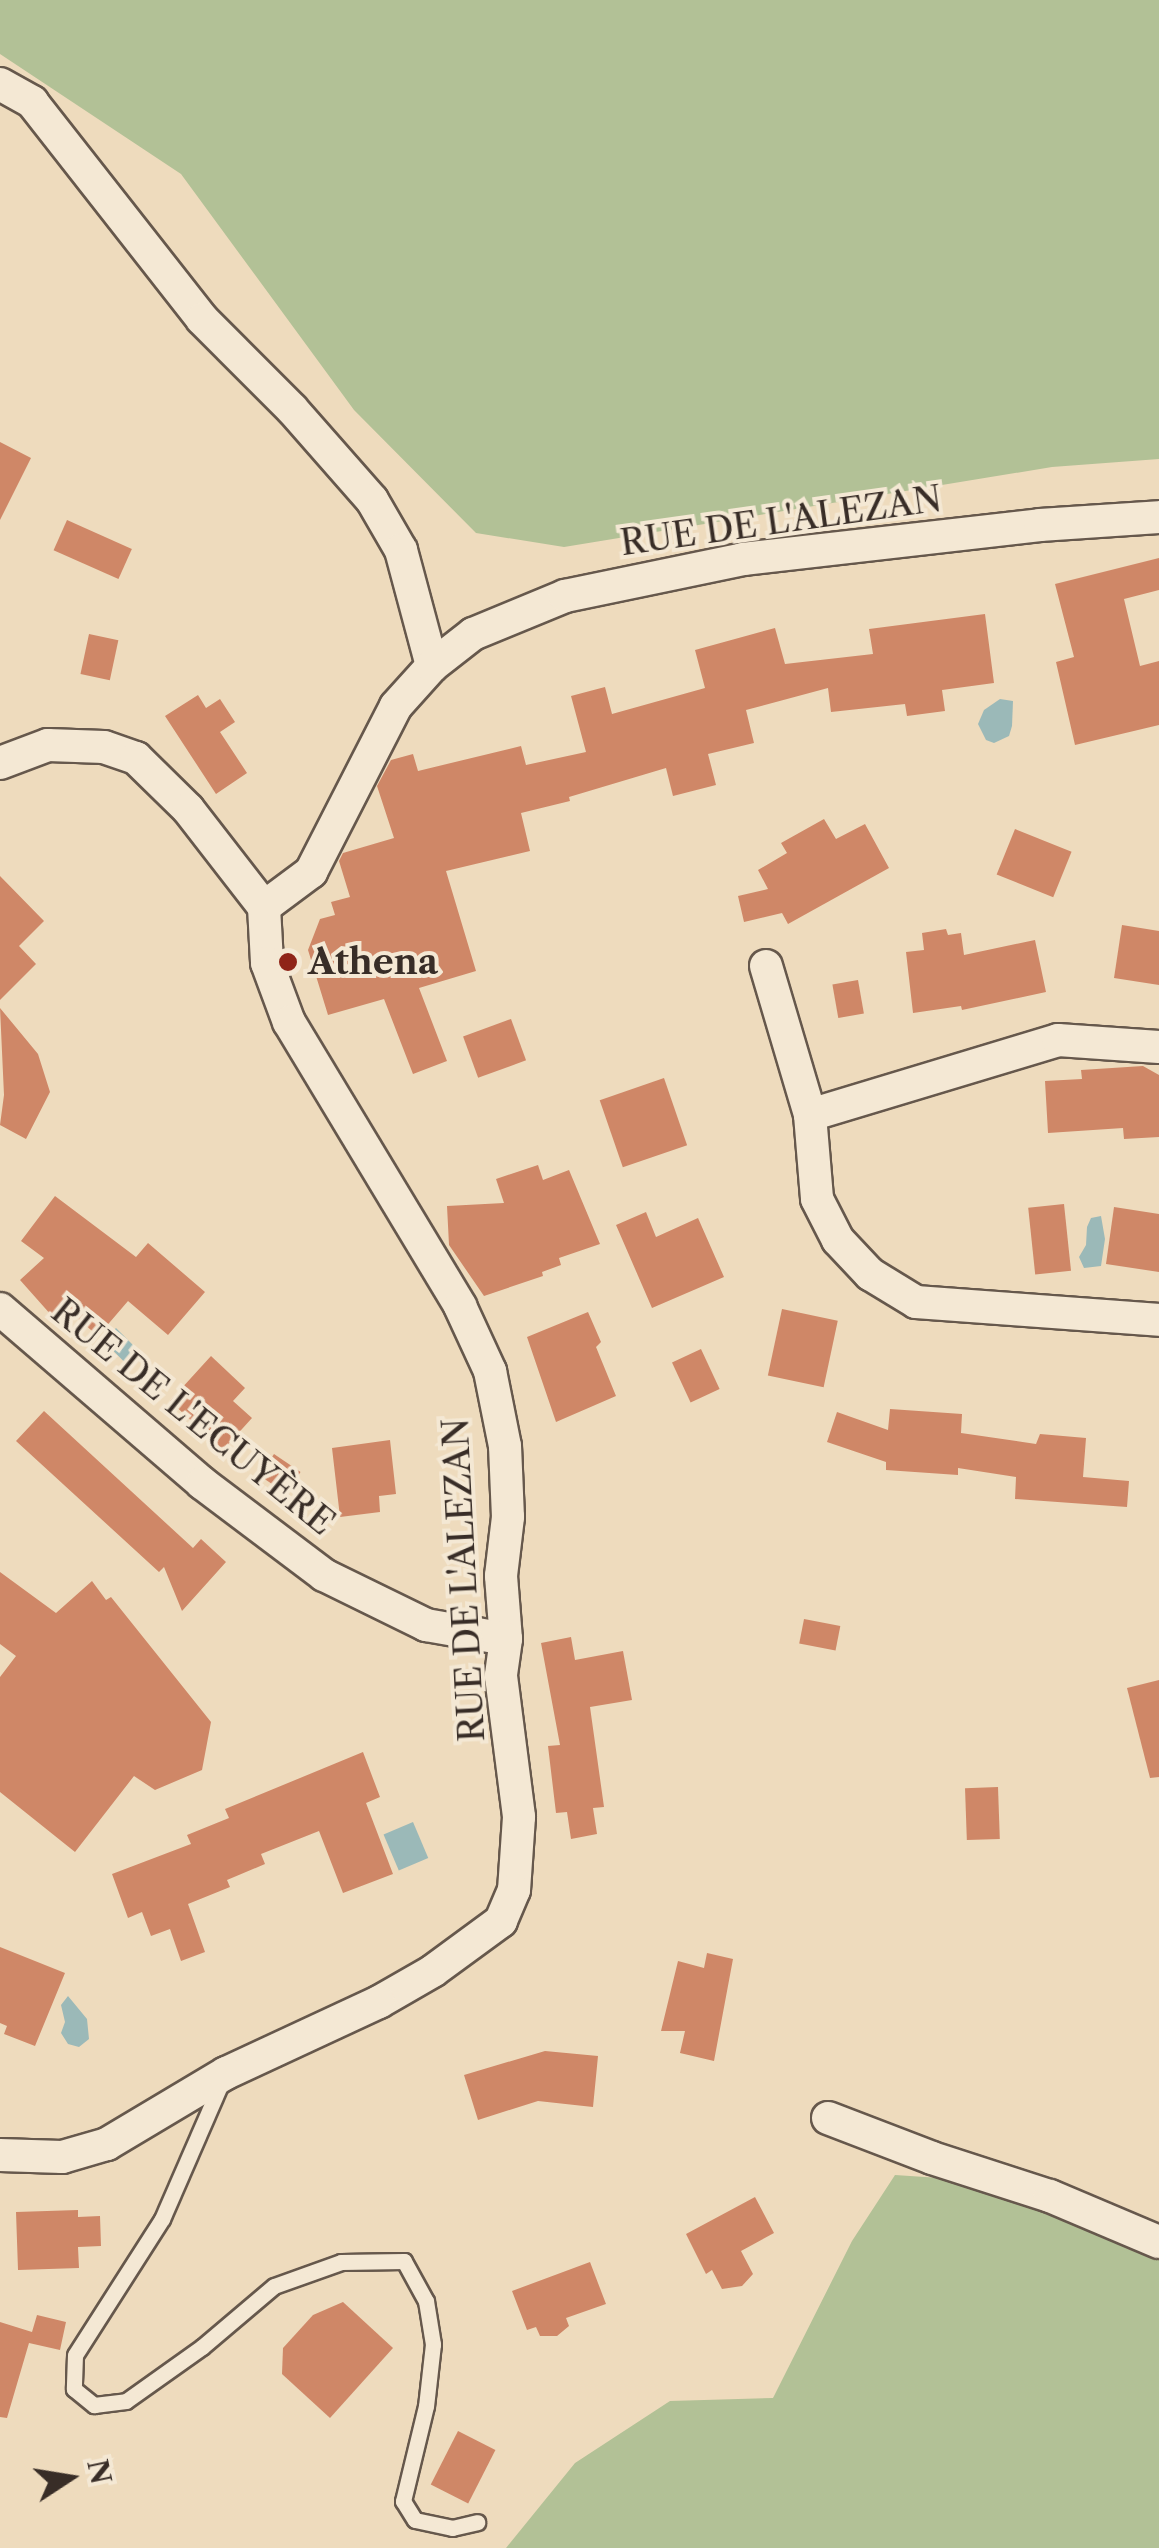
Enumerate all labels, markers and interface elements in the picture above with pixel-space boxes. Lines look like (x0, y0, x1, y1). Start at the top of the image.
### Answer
street label: RUE DE L'ALEZAN (618, 478, 944, 564)
place label: Athena (308, 941, 438, 983)
marker: Athena (277, 951, 299, 973)
street label: RUE DE L'ECUYÈRE (43, 1290, 343, 1544)
street label: RUE DE L'ALEZAN (435, 1417, 493, 1743)
north arrow (20, 2428, 120, 2528)
text: N (80, 2456, 119, 2487)

